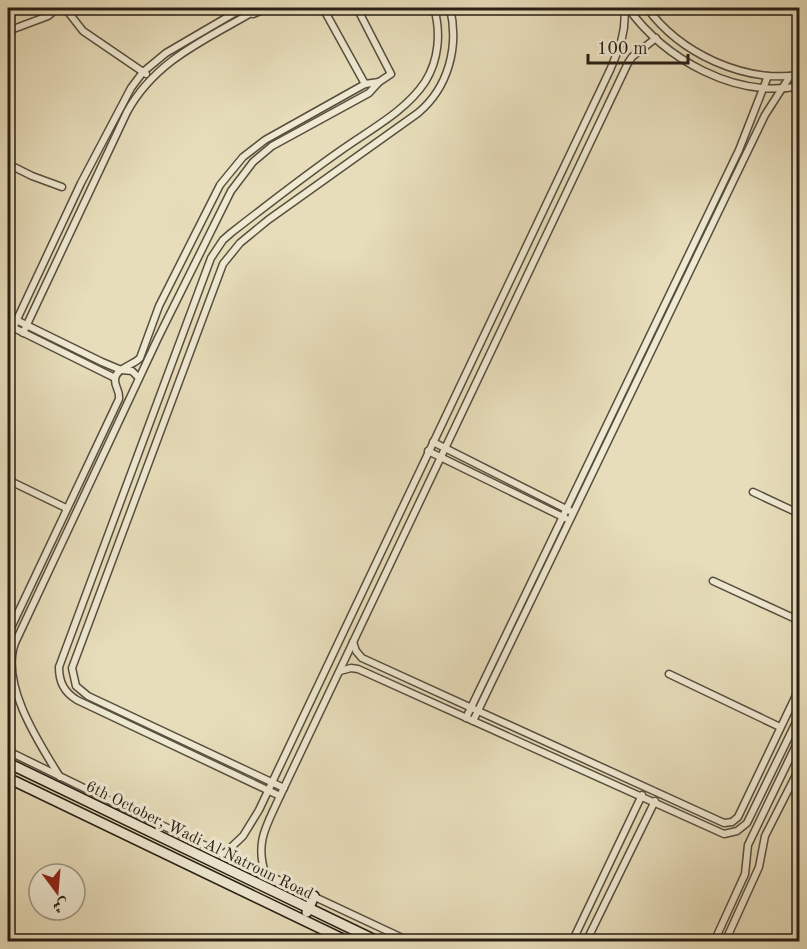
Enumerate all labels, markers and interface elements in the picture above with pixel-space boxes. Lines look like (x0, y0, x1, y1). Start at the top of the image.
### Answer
scale bar (588, 27, 688, 65)
text: 100 m (597, 40, 648, 58)
street label: 6th October, Wadi Al Natroun Road (83, 779, 315, 903)
north arrow (27, 862, 87, 922)
text: ش (51, 895, 70, 914)

